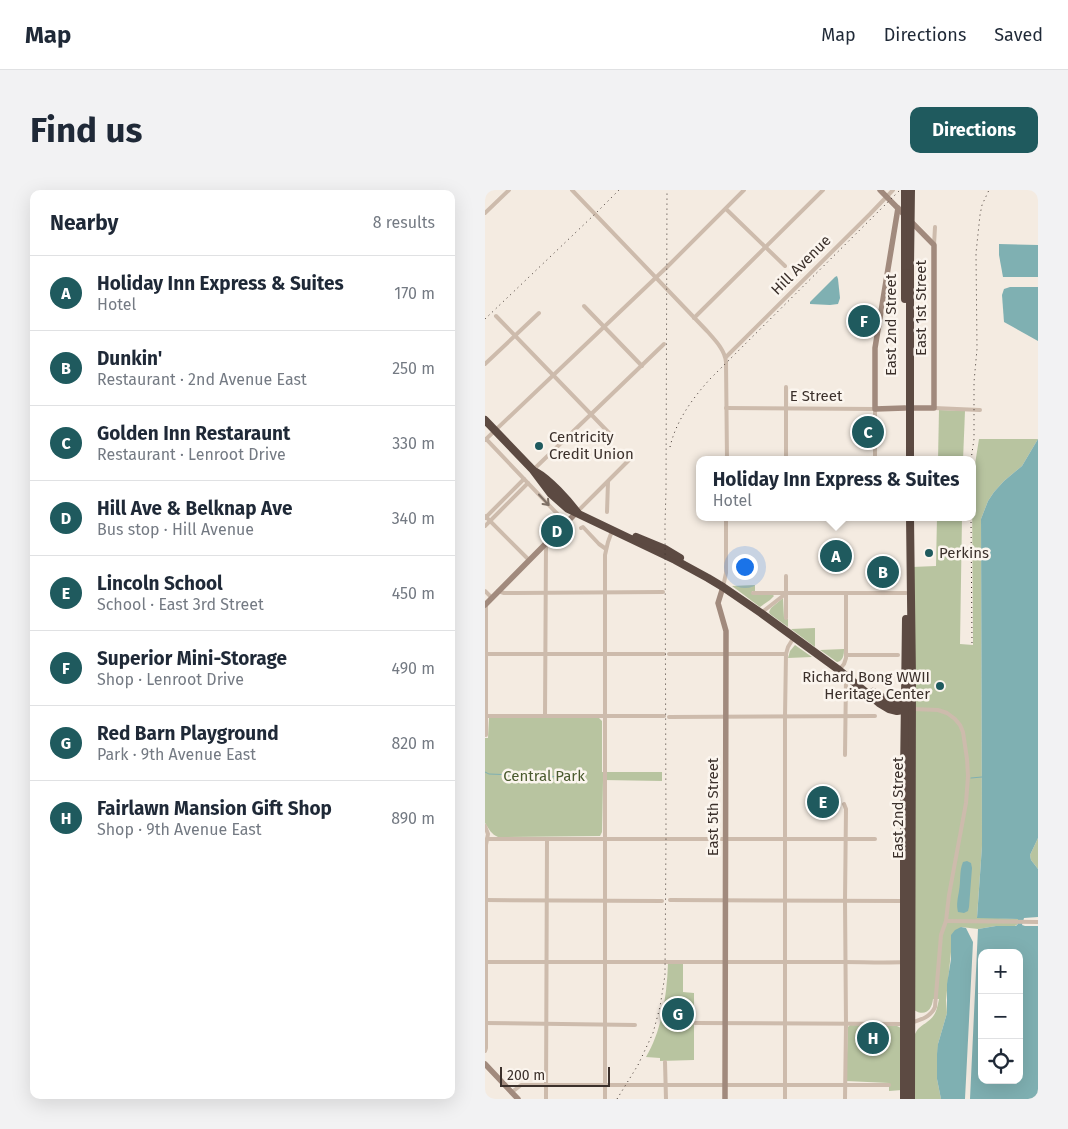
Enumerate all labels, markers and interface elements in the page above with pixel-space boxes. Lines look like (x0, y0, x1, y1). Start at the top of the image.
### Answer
text: Map (25, 21, 71, 49)
text: Map (821, 24, 856, 46)
text: Directions (884, 24, 966, 46)
text: Saved (994, 24, 1043, 46)
button: Directions (910, 107, 1038, 153)
text: Find us (30, 109, 142, 151)
text: Nearby (50, 210, 118, 236)
text: 8 results (373, 213, 435, 232)
street label: Hill Avenue (767, 231, 835, 299)
street label: East 1st Street (912, 260, 930, 356)
text: Holiday Inn Express & Suites (97, 272, 344, 295)
street label: East 2nd Street (882, 273, 900, 376)
text: A (61, 284, 71, 303)
text: 170 m (394, 284, 435, 303)
text: Hotel (97, 295, 136, 314)
pin: F (848, 302, 880, 340)
text: Dunkin' (97, 347, 162, 370)
text: B (61, 359, 71, 378)
text: 250 m (392, 359, 435, 378)
text: Restaurant · 2nd Avenue East (97, 370, 307, 389)
street label: E Street (790, 387, 843, 405)
pin: C (852, 413, 884, 451)
text: Golden Inn Restaraunt (97, 422, 290, 445)
place label: Centricity Credit Union (549, 428, 634, 463)
text: C (61, 434, 71, 453)
text: 330 m (392, 434, 435, 453)
marker: Centricity Credit Union (533, 440, 545, 452)
text: Restaurant · Lenroot Drive (97, 445, 286, 464)
popup (696, 456, 976, 521)
text: Holiday Inn Express & Suites (713, 468, 959, 491)
text: Hotel (713, 491, 752, 510)
one-way arrow (538, 494, 550, 506)
text: Hill Ave & Belknap Ave (97, 497, 292, 520)
text: D (61, 509, 71, 528)
text: 340 m (392, 509, 435, 528)
pin: D (541, 512, 573, 550)
text: Bus stop · Hill Avenue (97, 520, 254, 539)
pin: A (820, 537, 852, 575)
place label: Perkins (939, 544, 989, 562)
marker: Perkins (923, 547, 935, 559)
pin: B (867, 553, 899, 591)
your location (732, 554, 758, 580)
text: Lincoln School (97, 572, 223, 595)
text: E (62, 584, 70, 603)
text: 450 m (392, 584, 435, 603)
text: School · East 3rd Street (97, 595, 264, 614)
text: Superior Mini-Storage (97, 647, 287, 670)
text: F (62, 659, 70, 678)
text: 490 m (392, 659, 435, 678)
place label: Richard Bong WWII Heritage Center (802, 668, 930, 703)
text: Shop · Lenroot Drive (97, 670, 244, 689)
marker: Richard Bong WWII Heritage Center (934, 680, 946, 692)
text: Red Barn Playground (97, 722, 279, 745)
text: G (61, 734, 71, 753)
text: 820 m (392, 734, 435, 753)
text: Park · 9th Avenue East (97, 745, 256, 764)
street label: East 2nd Street (889, 756, 907, 859)
street label: East 5th Street (704, 757, 722, 856)
park label: Central Park (503, 767, 585, 785)
pin: E (807, 783, 839, 821)
text: Fairlawn Mansion Gift Shop (97, 797, 332, 820)
text: H (61, 809, 71, 828)
text: 890 m (391, 809, 435, 828)
text: Shop · 9th Avenue East (97, 820, 262, 839)
map controls (978, 949, 1023, 1084)
button: + (978, 949, 1023, 994)
button: − (978, 994, 1023, 1039)
pin: G (662, 995, 694, 1033)
pin: H (857, 1019, 889, 1057)
button: locate (978, 1039, 1023, 1084)
scale bar (500, 1064, 610, 1087)
text: 200 m (507, 1067, 545, 1084)

